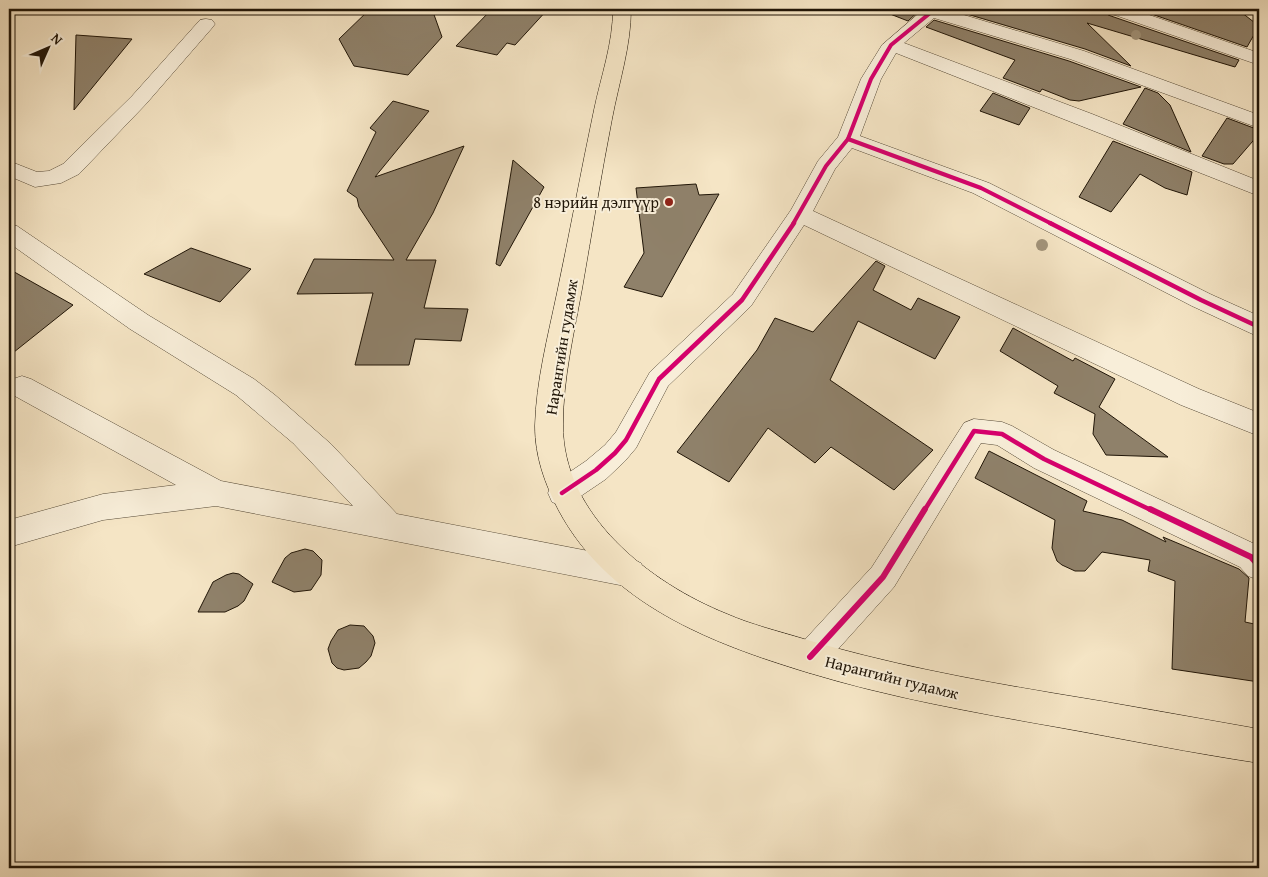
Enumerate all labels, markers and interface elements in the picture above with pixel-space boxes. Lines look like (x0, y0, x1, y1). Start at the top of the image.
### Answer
north arrow (22, 22, 72, 72)
text: N (47, 28, 68, 50)
place label: 8 нэрийн дэлгүүр (533, 190, 659, 214)
marker: 8 нэрийн дэлгүүр (663, 196, 675, 208)
street label: Нарангийн гудамж (538, 277, 584, 416)
street label: Нарангийн гудамж (823, 649, 962, 705)

